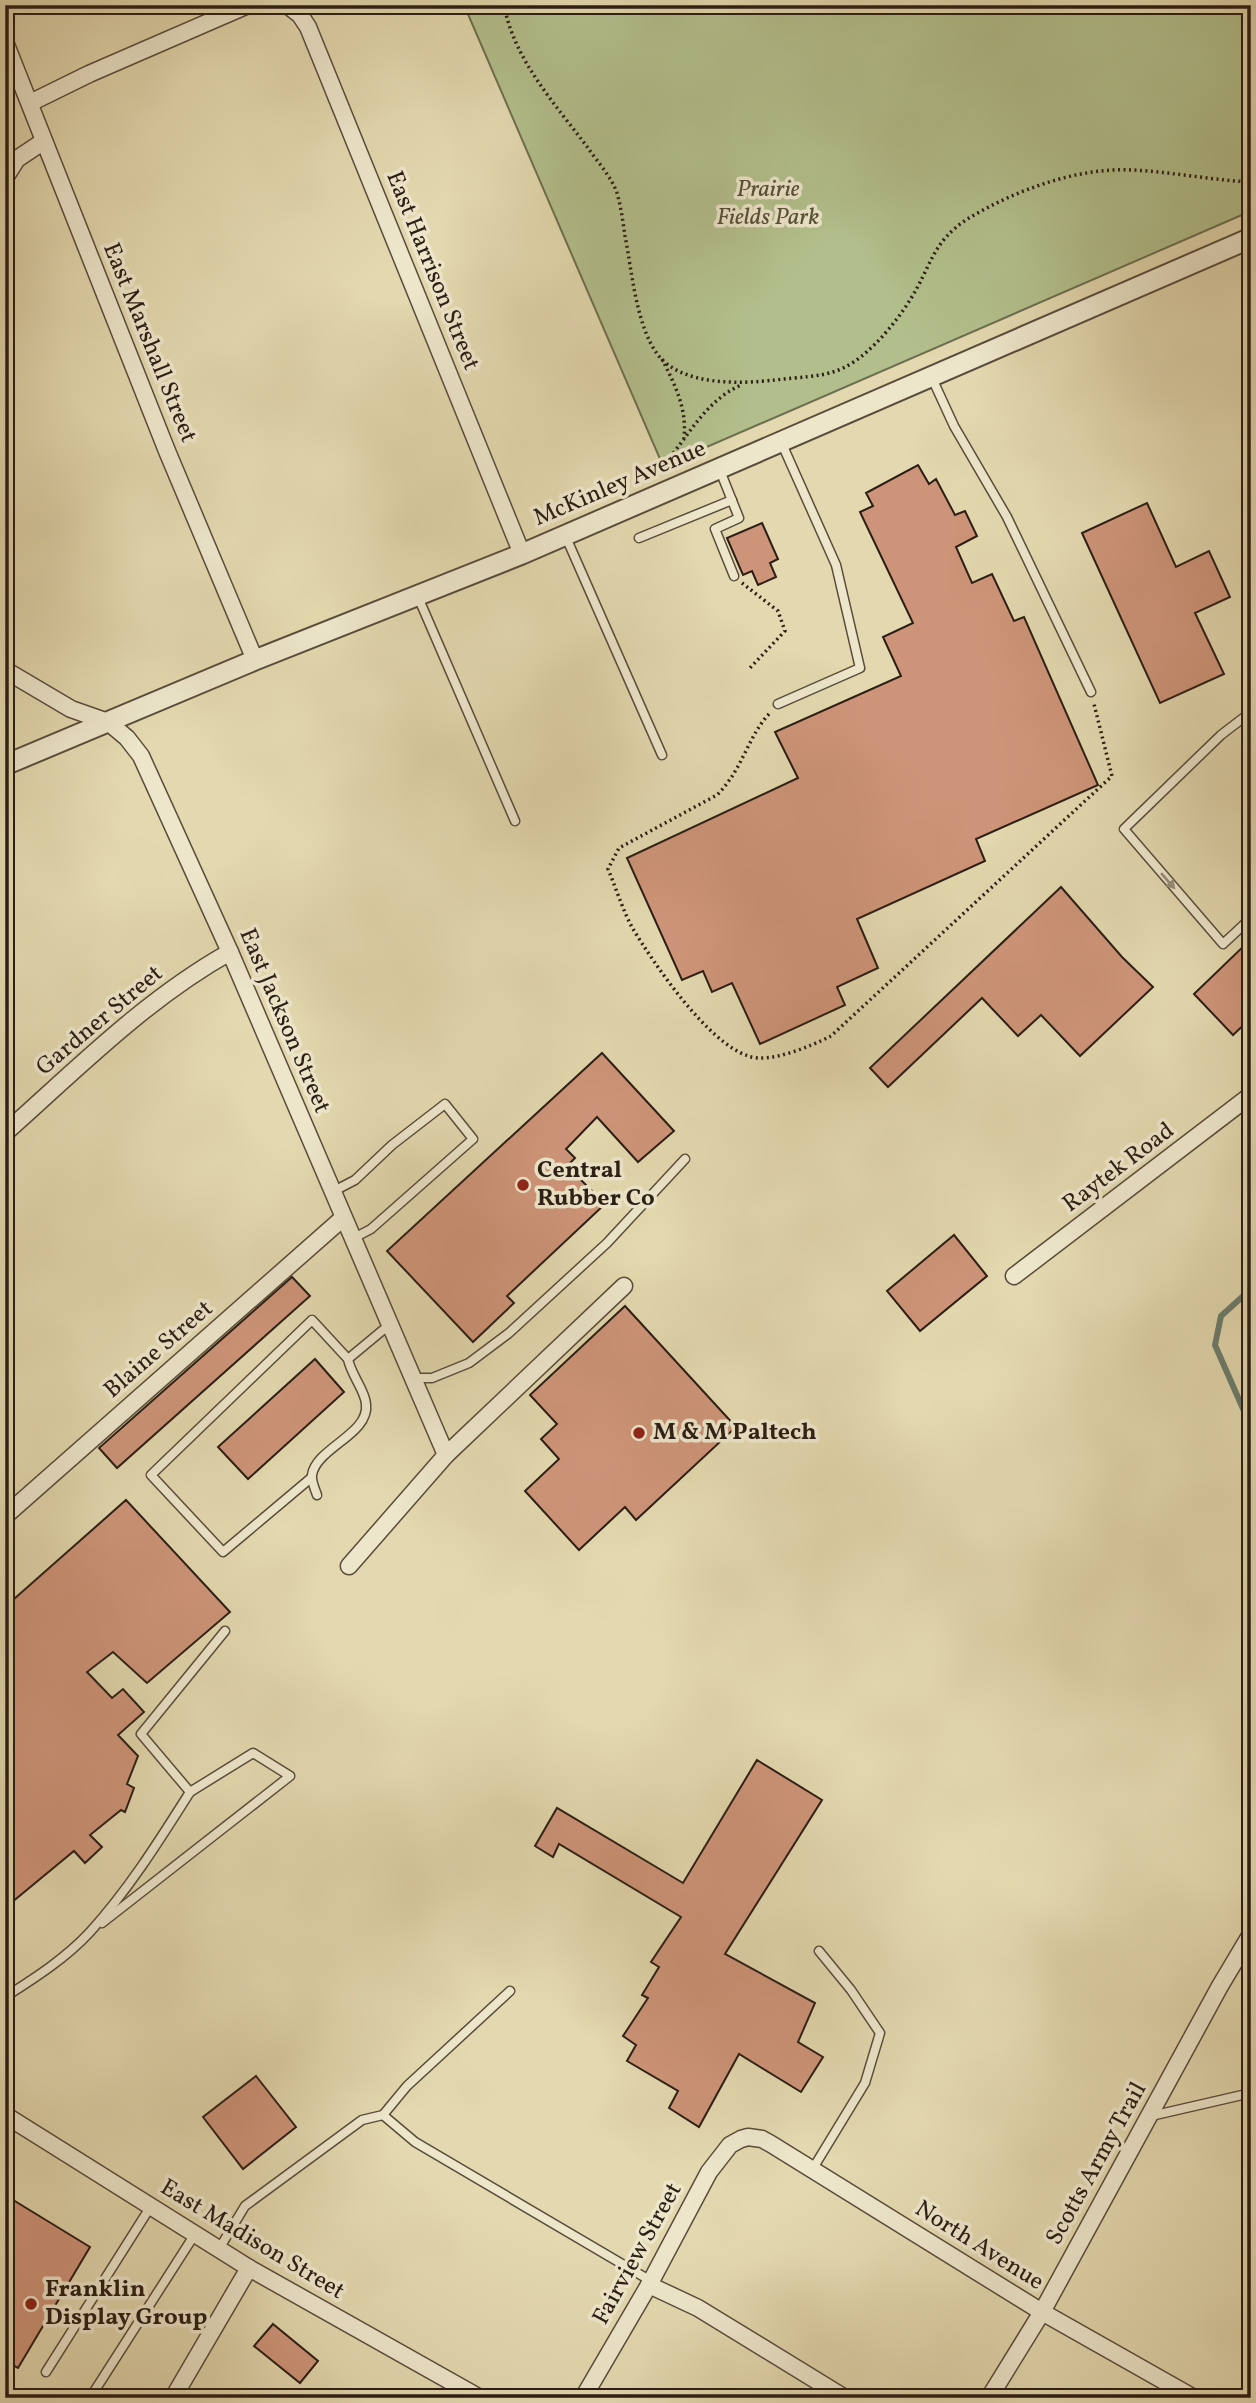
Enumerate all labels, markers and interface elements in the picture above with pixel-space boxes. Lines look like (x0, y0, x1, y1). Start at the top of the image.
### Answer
street label: East Harrison Street (376, 166, 488, 376)
park label: Prairie Fields Park (717, 173, 819, 235)
street label: East Marshall Street (93, 238, 205, 448)
street label: McKinley Avenue (529, 432, 711, 536)
one-way arrow (1160, 873, 1175, 890)
street label: East Jackson Street (230, 923, 338, 1119)
street label: Gardner Street (29, 958, 171, 1084)
street label: Raytek Road (1056, 1115, 1182, 1221)
place label: Central Rubber Co (537, 1154, 655, 1216)
marker: Central Rubber Co (515, 1177, 531, 1193)
street label: Blaine Street (97, 1293, 221, 1407)
place label: M & M Paltech (653, 1416, 817, 1450)
marker: M & M Paltech (631, 1425, 647, 1441)
street label: Scotts Army Trail (1038, 2076, 1156, 2252)
street label: East Madison Street (153, 2171, 351, 2309)
street label: Fairview Street (585, 2177, 691, 2331)
street label: North Avenue (908, 2193, 1050, 2299)
place label: Franklin Display Group (45, 2273, 208, 2335)
marker: Franklin Display Group (23, 2296, 39, 2312)

